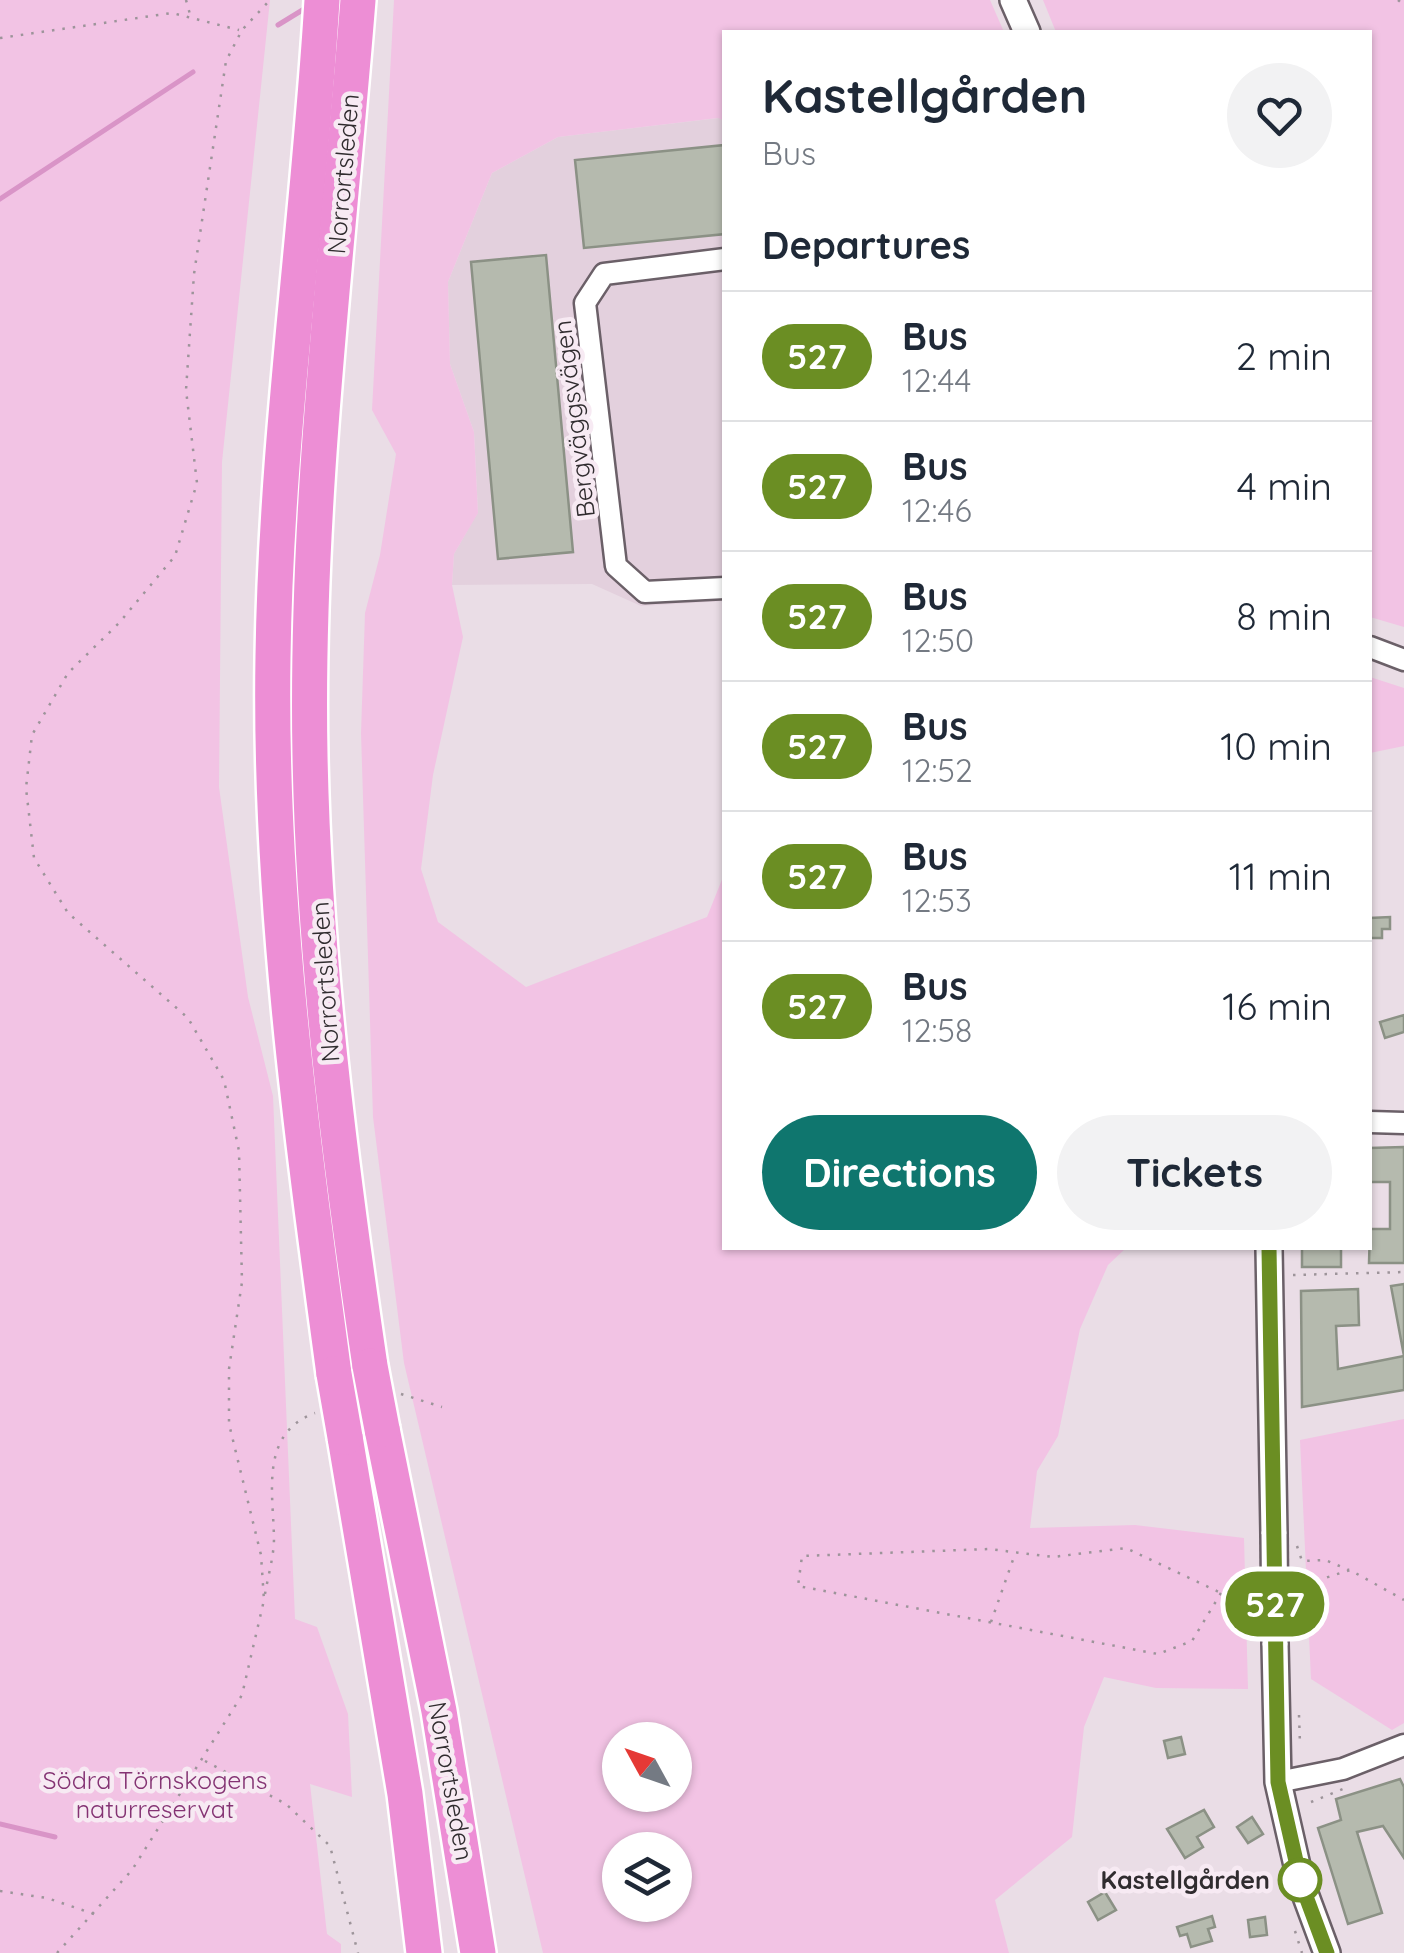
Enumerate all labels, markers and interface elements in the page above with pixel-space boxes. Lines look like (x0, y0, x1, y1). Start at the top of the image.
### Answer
button: heart (1227, 63, 1332, 168)
text: Kastellgården (762, 65, 1087, 125)
street label: Norrortsleden (320, 93, 365, 255)
text: Bus (762, 133, 816, 173)
text: Departures (762, 221, 970, 269)
text: Bus (902, 312, 968, 360)
street label: Bergväggsvägen (546, 319, 601, 519)
text: 2 min (1236, 332, 1332, 380)
text: 527 (787, 334, 847, 378)
text: 12:44 (902, 360, 971, 400)
text: Bus (902, 442, 968, 490)
text: 4 min (1237, 462, 1332, 510)
text: 527 (787, 464, 847, 508)
text: 12:46 (902, 490, 972, 530)
text: Bus (902, 572, 968, 620)
text: 8 min (1236, 592, 1332, 640)
text: 527 (787, 594, 847, 638)
text: 12:50 (902, 620, 974, 660)
text: Bus (902, 702, 968, 750)
text: 10 min (1220, 722, 1332, 770)
text: 527 (787, 724, 847, 768)
text: 12:52 (902, 750, 973, 790)
text: Bus (902, 832, 968, 880)
text: 11 min (1229, 852, 1332, 900)
text: 527 (787, 854, 847, 898)
text: 12:53 (902, 880, 972, 920)
street label: Norrortsleden (303, 901, 346, 1063)
text: Bus (902, 962, 968, 1010)
text: 16 min (1222, 982, 1332, 1030)
text: 527 (787, 984, 847, 1028)
text: 12:58 (902, 1010, 972, 1050)
button: Directions (762, 1115, 1037, 1230)
button: Tickets (1057, 1115, 1332, 1230)
line badge: 527 (1218, 1572, 1332, 1636)
text: 527 (1245, 1582, 1305, 1626)
street label: Norrortsleden (422, 1699, 481, 1863)
north arrow (602, 1722, 692, 1812)
map controls (602, 1722, 692, 1922)
park label: Södra Törnskogens naturreservat (43, 1764, 267, 1824)
button: layers (602, 1832, 692, 1922)
marker: Kastellgården (1279, 1859, 1321, 1901)
place label: Kastellgården (1101, 1864, 1270, 1895)

